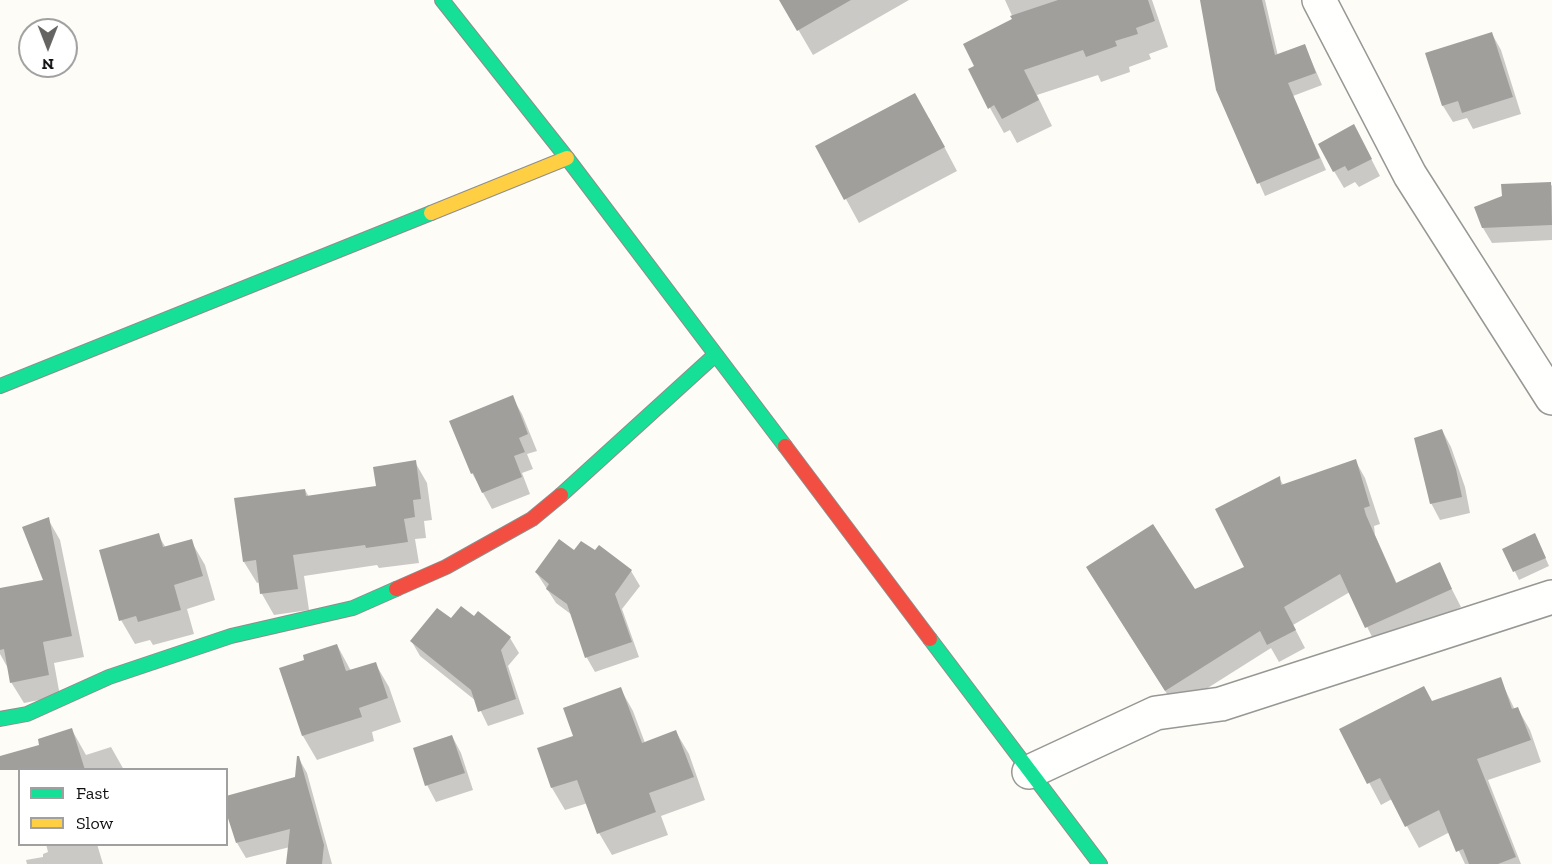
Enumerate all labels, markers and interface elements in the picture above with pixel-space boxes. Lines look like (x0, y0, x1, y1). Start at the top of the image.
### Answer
north arrow (18, 18, 78, 78)
text: N (42, 55, 54, 74)
legend (18, 768, 228, 846)
text: Fast (76, 782, 109, 804)
text: Slow (76, 812, 113, 834)

